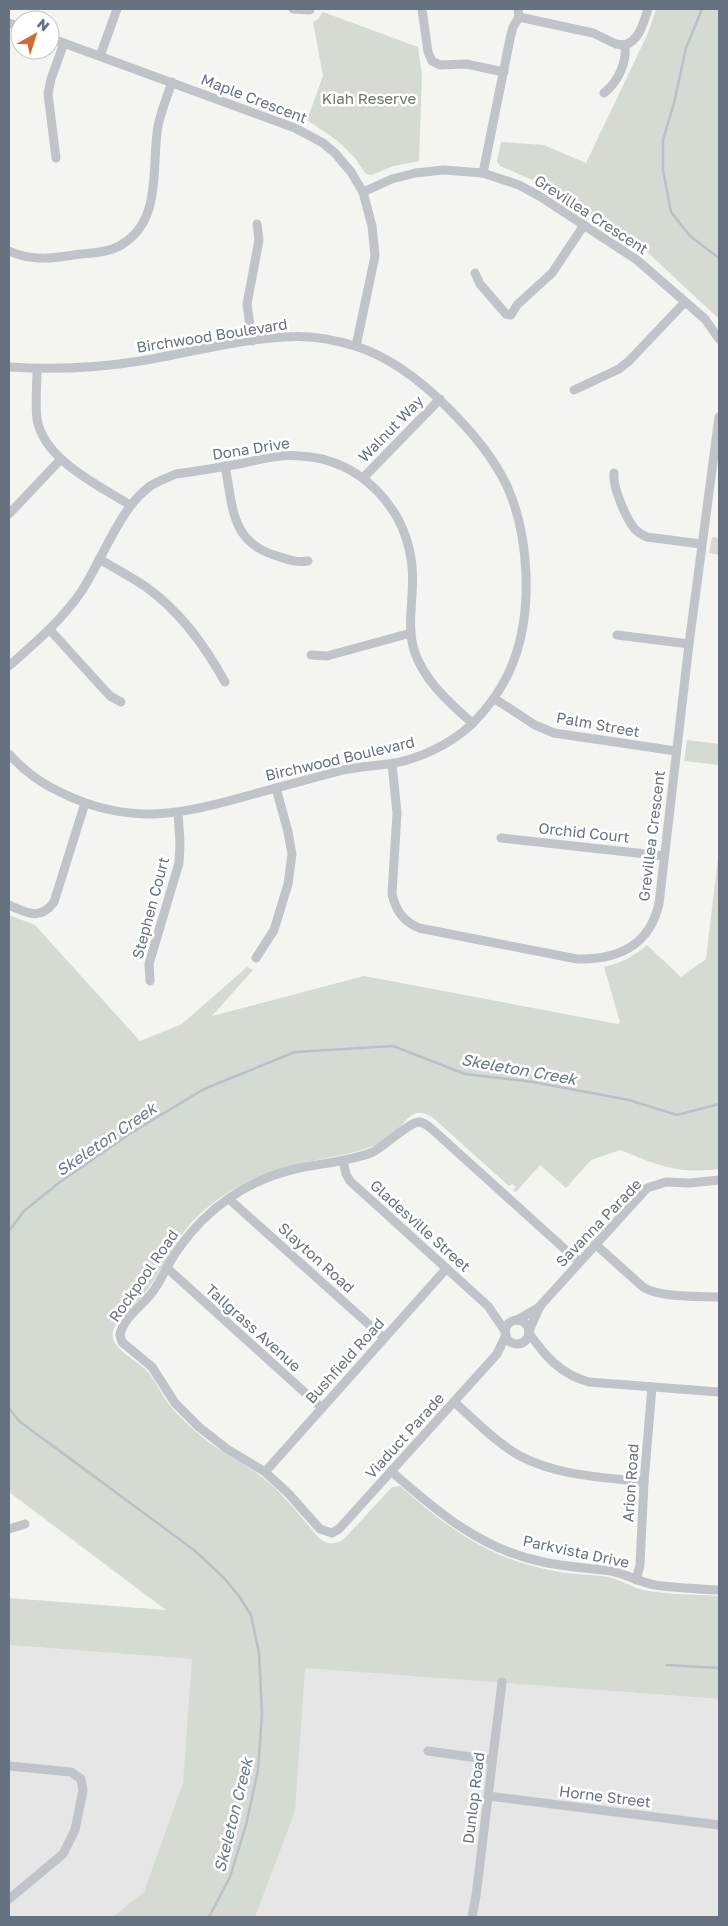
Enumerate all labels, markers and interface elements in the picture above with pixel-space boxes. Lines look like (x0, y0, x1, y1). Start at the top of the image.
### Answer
north arrow (10, 10, 60, 60)
text: N (34, 15, 53, 34)
street label: Maple Crescent (199, 70, 310, 127)
park label: Kiah Reserve (322, 89, 416, 107)
street label: Grevillea Crescent (531, 171, 652, 258)
street label: Birchwood Boulevard (135, 314, 289, 356)
street label: Walnut Way (354, 391, 427, 465)
street label: Dona Drive (211, 433, 291, 463)
street label: Palm Street (555, 708, 641, 740)
street label: Birchwood Boulevard (263, 732, 416, 784)
street label: Grevillea Crescent (634, 769, 668, 902)
street label: Orchid Court (538, 818, 631, 846)
street label: Stephen Court (128, 855, 172, 961)
water label: Skeleton Creek (460, 1049, 580, 1089)
water label: Skeleton Creek (52, 1097, 162, 1180)
street label: Savanna Parade (552, 1174, 645, 1270)
street label: Gladesville Street (367, 1176, 474, 1275)
street label: Slayton Road (275, 1218, 358, 1296)
street label: Rockpool Road (105, 1226, 182, 1325)
street label: Tallgrass Avenue (202, 1280, 305, 1375)
street label: Bushfield Road (301, 1314, 387, 1407)
street label: Viaduct Parade (361, 1389, 448, 1482)
street label: Arion Road (618, 1443, 642, 1523)
street label: Parkvista Drive (521, 1531, 631, 1571)
street label: Dunlop Road (458, 1751, 488, 1845)
water label: Skeleton Creek (209, 1754, 257, 1874)
street label: Horne Street (558, 1781, 652, 1811)

